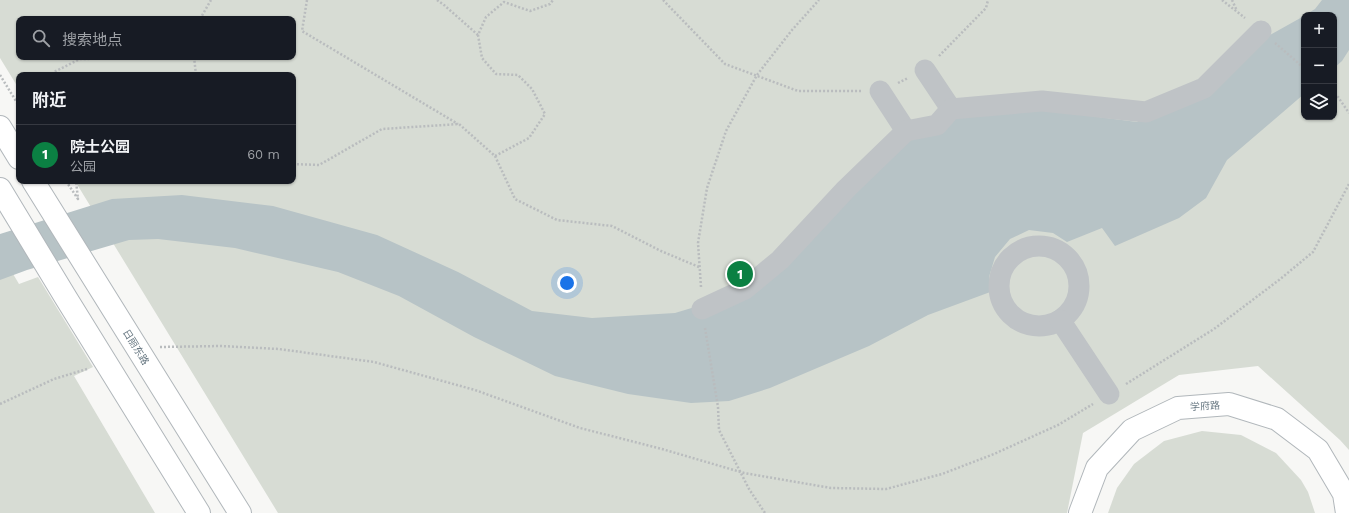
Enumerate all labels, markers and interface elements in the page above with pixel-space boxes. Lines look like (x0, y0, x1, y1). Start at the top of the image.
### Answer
map controls (1301, 12, 1337, 120)
button: + (1301, 12, 1337, 48)
search box (16, 16, 296, 60)
icon: search (30, 27, 52, 49)
text: 搜索地点 (62, 31, 122, 49)
button: − (1301, 48, 1337, 84)
button: layers (1301, 84, 1337, 120)
text: 附近 (32, 90, 66, 110)
text: 院士公园 (70, 138, 130, 156)
text: 1 (42, 147, 48, 162)
text: 60 m (247, 147, 280, 162)
text: 公园 (70, 159, 96, 174)
pin: 1 (727, 259, 753, 289)
your location (557, 273, 577, 293)
street label: 日丽东路 (121, 327, 151, 367)
street label: 学府路 (1190, 399, 1220, 413)

